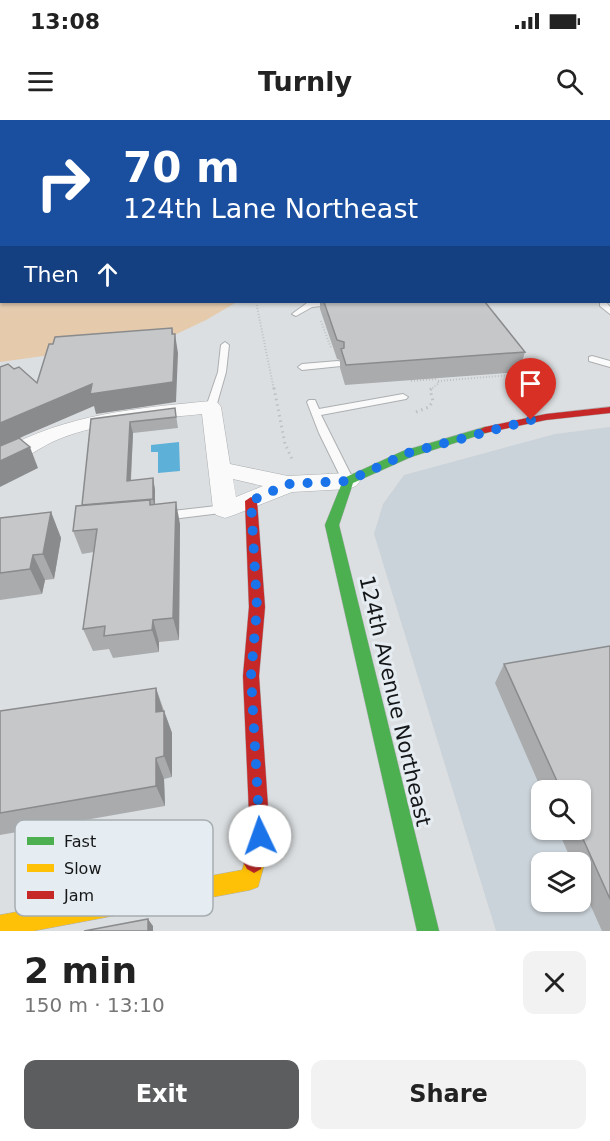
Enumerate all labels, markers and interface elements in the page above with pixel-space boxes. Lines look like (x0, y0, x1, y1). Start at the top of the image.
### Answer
text: 13:08 (30, 9, 100, 34)
icon: menu (24, 65, 57, 98)
icon: search (553, 65, 586, 98)
text: Turnly (258, 66, 352, 97)
text: 70 m (123, 143, 240, 192)
icon: right (24, 144, 102, 222)
text: 124th Lane Northeast (123, 193, 418, 224)
icon: ahead (91, 258, 124, 291)
text: Then (24, 262, 79, 287)
pin (505, 358, 556, 420)
icon: arrive (514, 367, 547, 400)
street label: 124th Avenue Northeast (354, 573, 436, 829)
map controls (531, 780, 591, 912)
button: search (531, 780, 591, 840)
position arrow (228, 804, 292, 868)
legend (15, 820, 213, 916)
text: Fast (64, 832, 96, 851)
button: layers (531, 852, 591, 912)
text: Slow (64, 859, 101, 878)
text: Jam (63, 886, 94, 905)
text: 2 min (24, 950, 137, 991)
button: close (523, 951, 586, 1014)
text: 150 m · 13:10 (24, 993, 165, 1017)
button: Exit (24, 1060, 299, 1129)
button: Share (311, 1060, 586, 1129)

